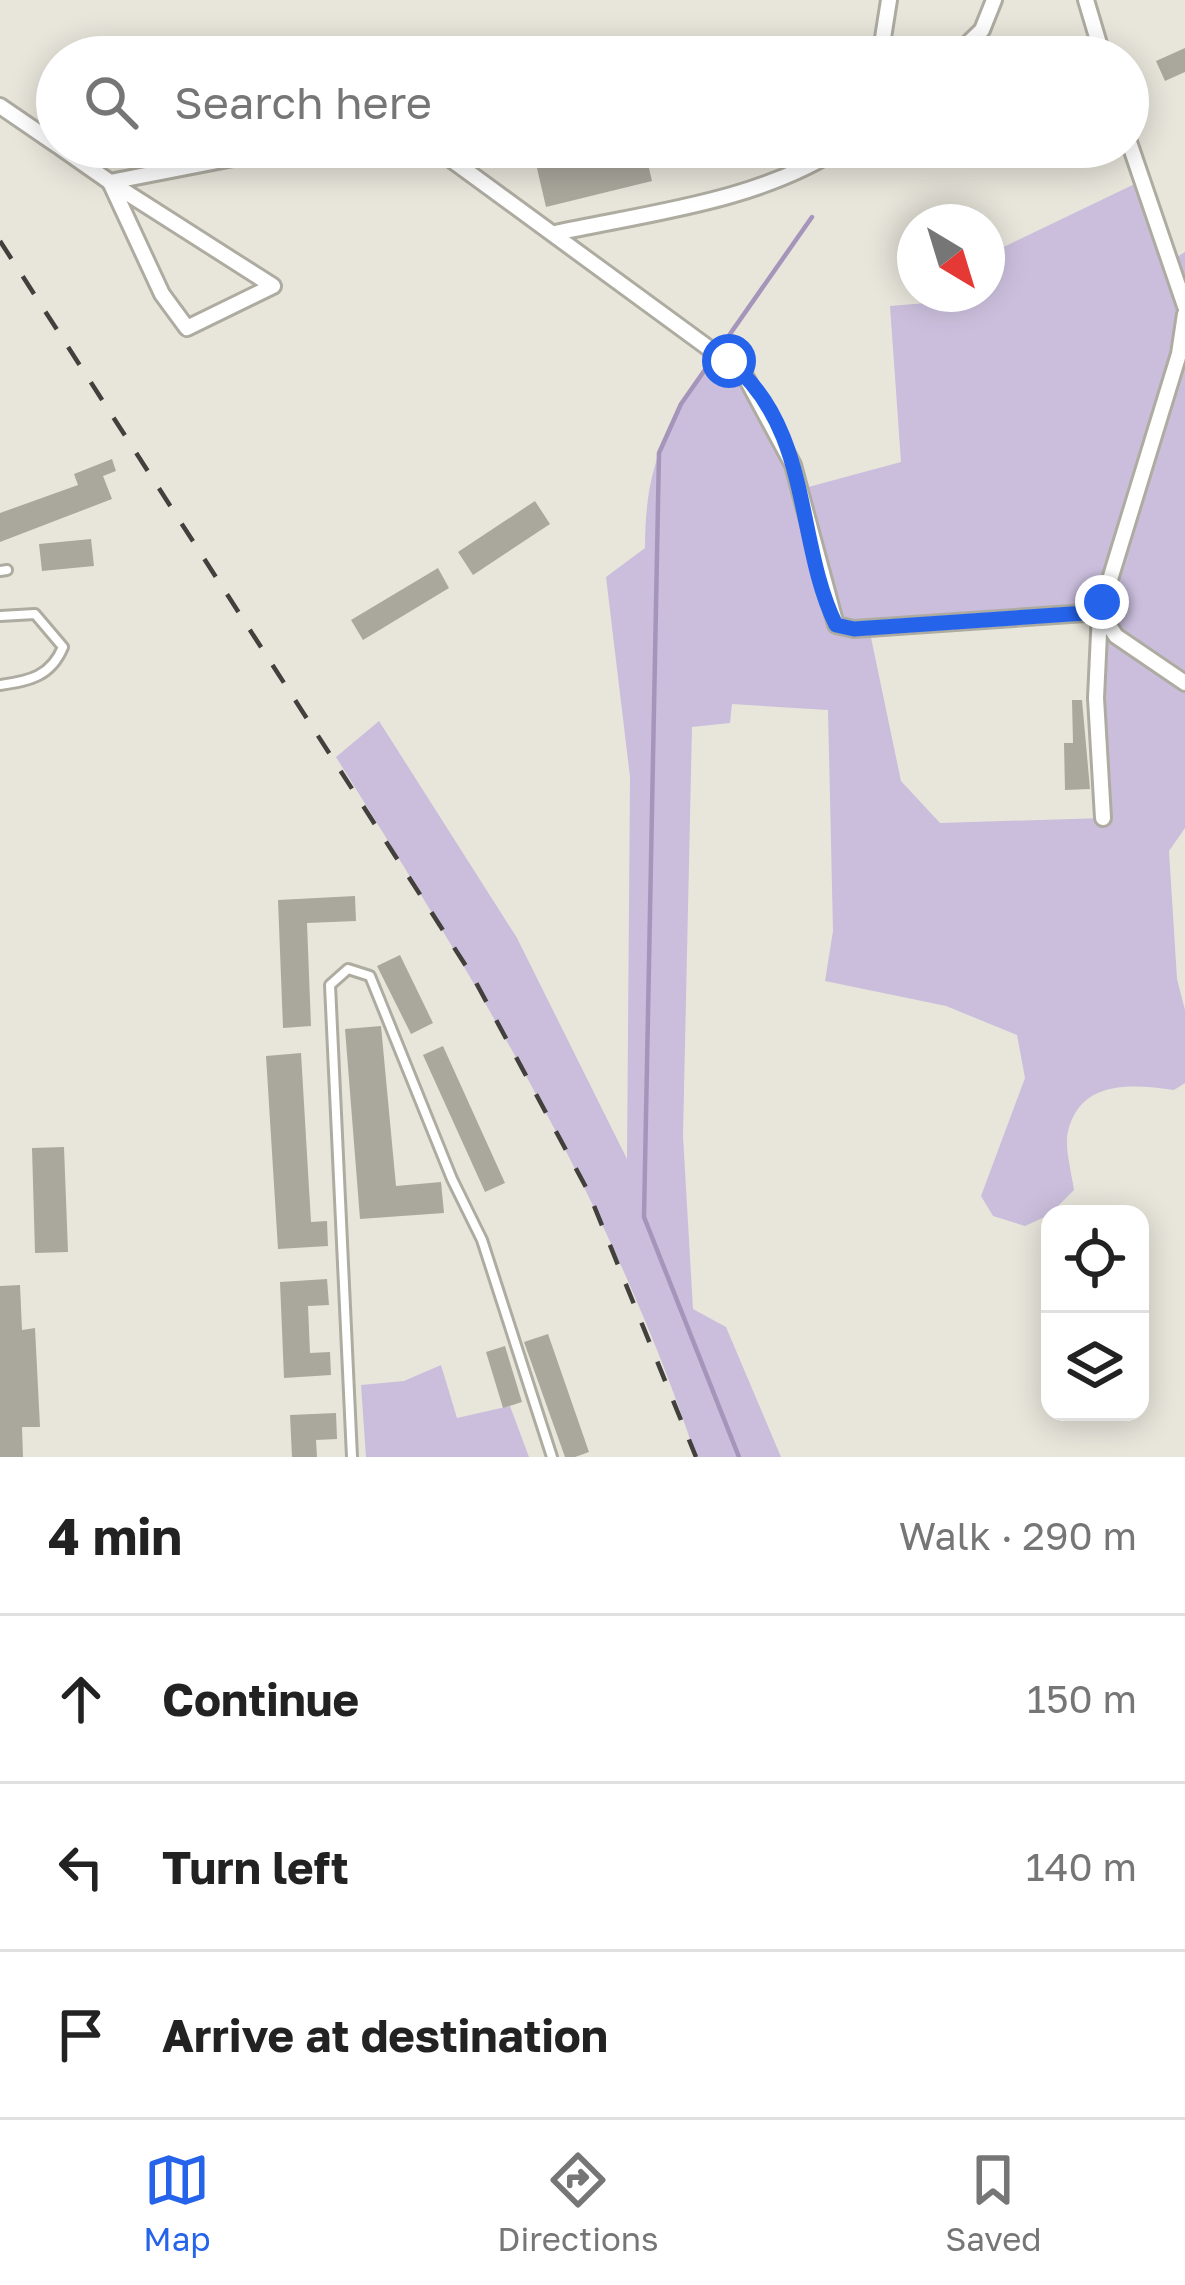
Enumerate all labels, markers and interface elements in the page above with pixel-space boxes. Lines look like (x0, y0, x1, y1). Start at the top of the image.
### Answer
search box (36, 36, 1149, 168)
icon: search (78, 69, 144, 135)
text: Search here (174, 75, 432, 129)
north arrow (897, 204, 1005, 312)
route start (702, 334, 756, 388)
route end (1075, 575, 1129, 629)
map controls (1041, 1205, 1149, 1421)
button: locate (1041, 1205, 1149, 1313)
button: layers (1041, 1313, 1149, 1421)
text: 4 min (48, 1505, 182, 1566)
text: Walk · 290 m (899, 1512, 1137, 1559)
icon: ahead (48, 1666, 114, 1732)
text: Continue (162, 1672, 359, 1726)
text: 150 m (1027, 1675, 1137, 1722)
icon: left (48, 1834, 114, 1900)
text: Turn left (162, 1840, 349, 1894)
text: 140 m (1026, 1843, 1137, 1890)
icon: arrive (48, 2002, 114, 2068)
text: Arrive at destination (162, 2008, 608, 2062)
tab: Map (143, 2147, 211, 2258)
tab: Directions (497, 2147, 659, 2258)
tab: Saved (945, 2147, 1042, 2258)

